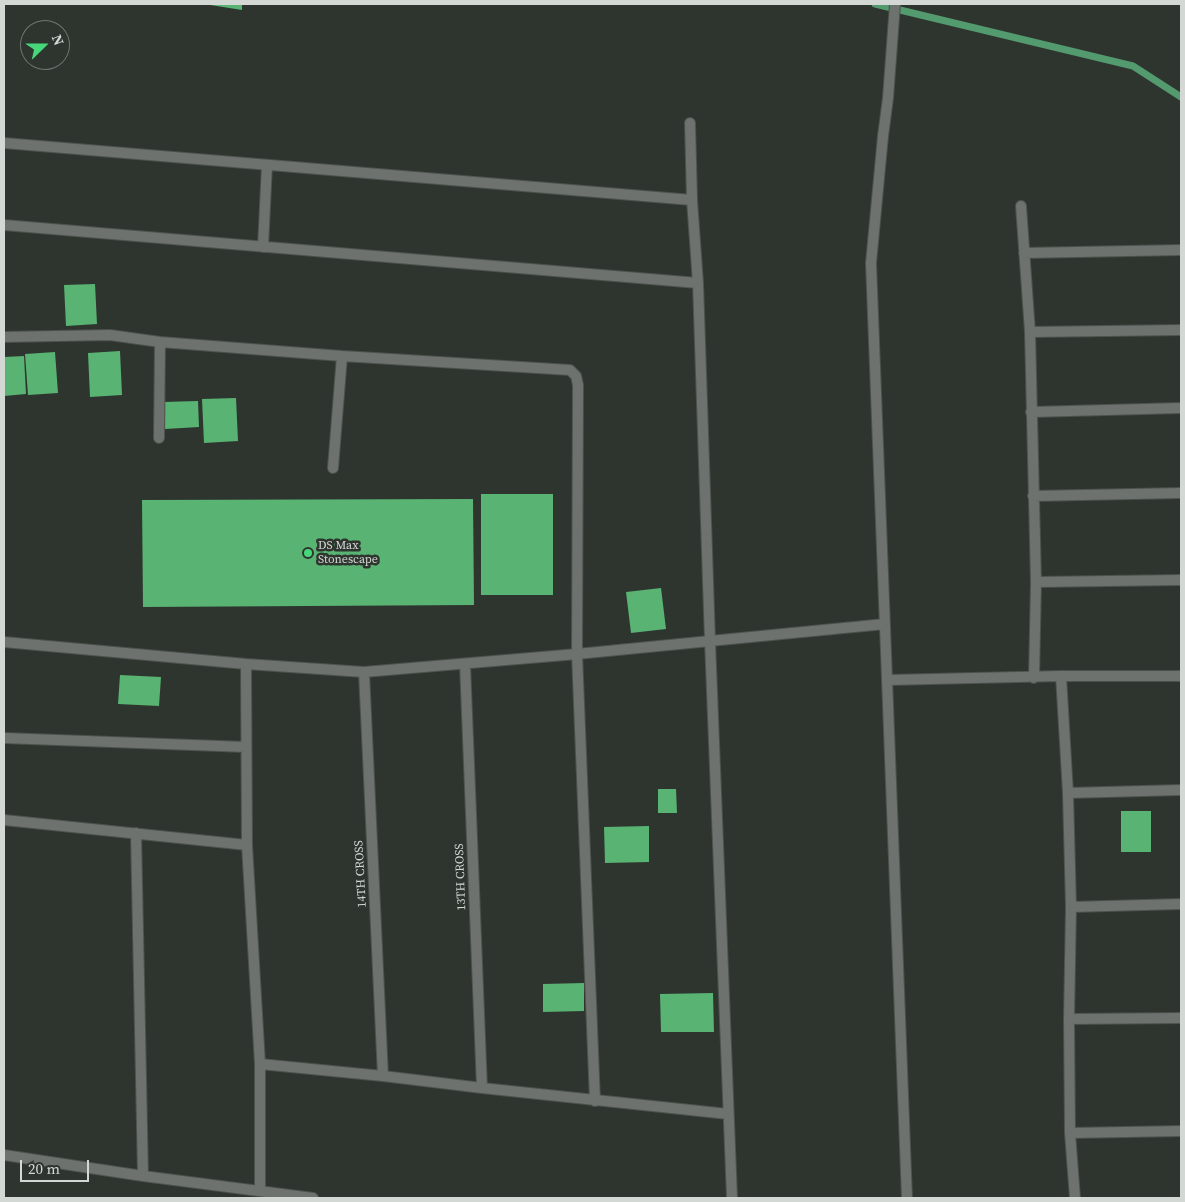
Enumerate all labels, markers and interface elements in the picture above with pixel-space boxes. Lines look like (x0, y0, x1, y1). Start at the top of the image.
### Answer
north arrow (20, 20, 70, 70)
text: N (47, 31, 69, 48)
place label: DS Max Stonescape (318, 539, 378, 567)
marker: DS Max Stonescape (302, 547, 314, 559)
street label: 14TH CROSS (352, 840, 370, 908)
street label: 13TH CROSS (453, 843, 469, 911)
scale bar (22, 1150, 91, 1182)
text: 20 m (28, 1158, 60, 1179)

